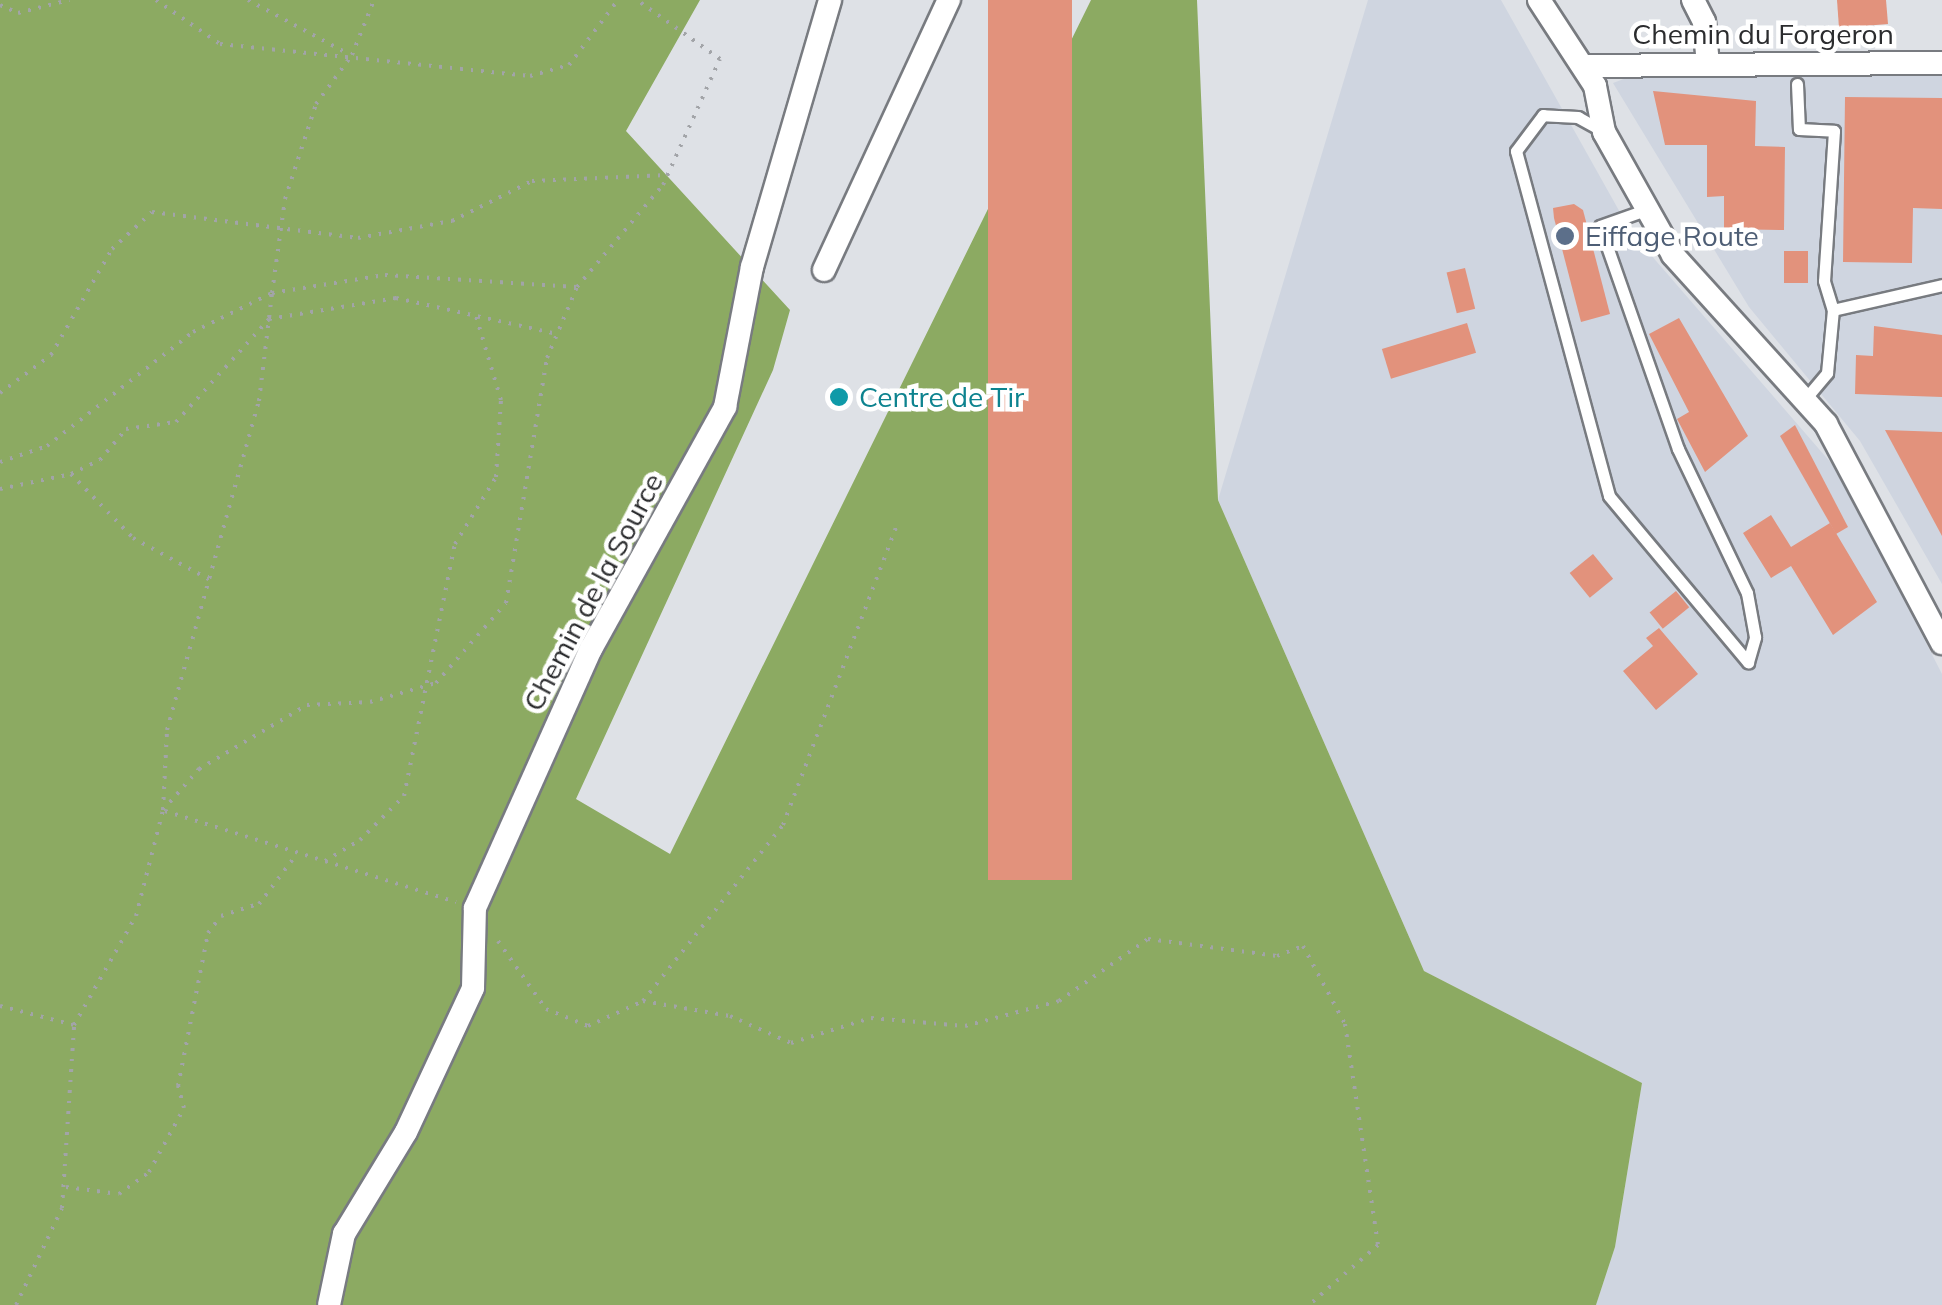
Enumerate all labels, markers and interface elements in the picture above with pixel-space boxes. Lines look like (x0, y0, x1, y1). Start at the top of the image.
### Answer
street label: Chemin du Forgeron (1632, 17, 1894, 51)
place label: Eiffage Route (1585, 219, 1759, 253)
marker: Eiffage Route (1554, 225, 1576, 247)
place label: Centre de Tir (859, 380, 1024, 414)
marker: Centre de Tir (828, 386, 850, 408)
street label: Chemin de la Source (516, 467, 670, 717)

